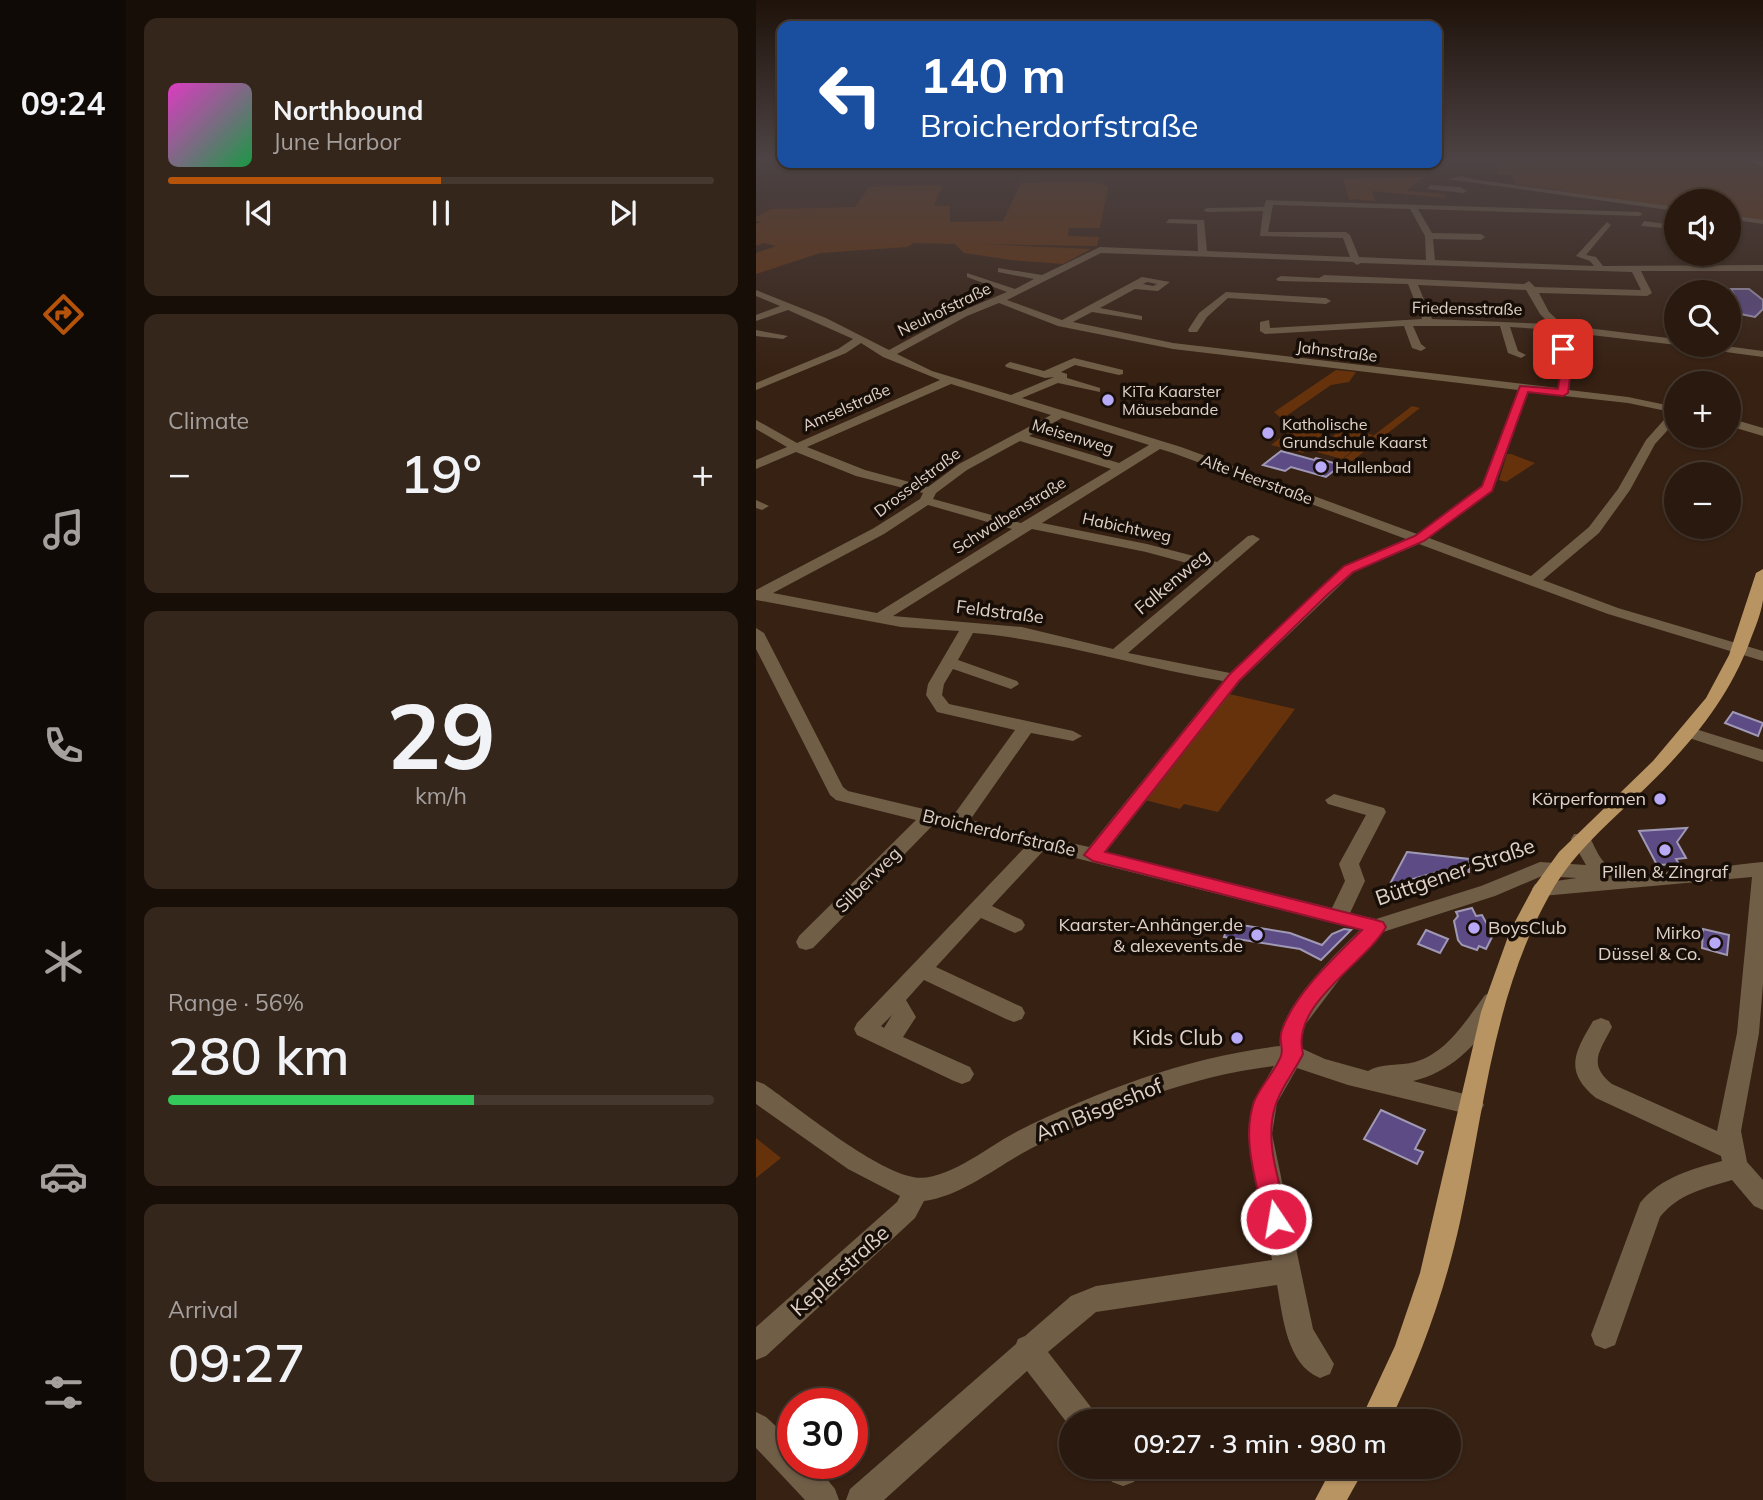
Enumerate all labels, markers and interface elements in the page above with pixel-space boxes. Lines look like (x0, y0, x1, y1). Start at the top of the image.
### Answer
text: 140 m (920, 44, 1066, 105)
icon: left (805, 49, 896, 140)
text: 09:24 (21, 83, 105, 123)
text: Northbound (273, 94, 423, 127)
text: Broicherdorfstraße (920, 105, 1198, 145)
text: June Harbor (273, 127, 401, 156)
map controls (1664, 189, 1741, 539)
button: sound (1664, 189, 1741, 266)
icon: previous (240, 194, 278, 232)
icon: pause (422, 194, 460, 232)
icon: next (604, 194, 642, 232)
street label: Neuhofstraße (894, 278, 994, 340)
button: search (1664, 280, 1741, 357)
icon: directions (39, 290, 88, 339)
street label: Friedensstraße (1412, 297, 1522, 319)
pin (1533, 319, 1593, 379)
icon: arrive (1544, 330, 1582, 368)
street label: Jahnstraße (1295, 336, 1379, 366)
button: + (1664, 371, 1741, 448)
street label: Amselstraße (799, 379, 893, 435)
place label: KiTa Kaarster Mäusebande (1122, 381, 1221, 419)
marker: KiTa Kaarster Mäusebande (1100, 392, 1116, 408)
text: Climate (168, 406, 249, 435)
street label: Meisenweg (1030, 414, 1116, 458)
place label: Katholische Grundschule Kaarst (1282, 414, 1428, 452)
marker: Katholische Grundschule Kaarst (1260, 425, 1276, 441)
text: 19° (400, 441, 482, 506)
street label: Drosselstraße (870, 443, 964, 521)
text: − (168, 449, 191, 497)
text: + (691, 449, 714, 497)
street label: Alte Heerstraße (1199, 450, 1315, 508)
place label: Hallenbad (1335, 457, 1411, 477)
marker: Hallenbad (1313, 459, 1329, 475)
button: − (1664, 462, 1741, 539)
street label: Schwalbenstraße (949, 472, 1069, 558)
icon: music (39, 505, 88, 554)
street label: Habichtweg (1081, 508, 1173, 546)
street label: Falkenweg (1130, 544, 1214, 619)
street label: Feldstraße (955, 595, 1045, 628)
text: 29 (386, 678, 496, 792)
icon: phone (39, 721, 88, 770)
text: km/h (415, 781, 467, 810)
place label: Körperformen (1532, 787, 1646, 810)
marker: Körperformen (1652, 791, 1668, 807)
street label: Broicherdorfstraße (920, 804, 1078, 861)
street label: Büttgener Straße (1372, 832, 1538, 911)
street label: Silberweg (830, 842, 905, 917)
marker: Pillen & Zingraf (1657, 842, 1673, 858)
place label: Pillen & Zingraf (1602, 860, 1729, 883)
place label: Kaarster-Anhänger.de & alexevents.de (1058, 913, 1243, 957)
place label: BoysClub (1488, 916, 1566, 939)
marker: BoysClub (1466, 920, 1482, 936)
place label: Mirko Düssel & Co. (1598, 921, 1701, 965)
marker: Kaarster-Anhänger.de & alexevents.de (1249, 927, 1265, 943)
marker: Mirko Düssel & Co. (1707, 935, 1723, 951)
icon: climate (39, 937, 88, 986)
text: Range · 56% (168, 988, 304, 1017)
text: 280 km (168, 1023, 349, 1088)
place label: Kids Club (1132, 1024, 1223, 1050)
marker: Kids Club (1229, 1030, 1245, 1046)
street label: Am Bisgeshof (1031, 1071, 1167, 1146)
icon: car (39, 1152, 88, 1201)
position arrow (1239, 1182, 1313, 1256)
street label: Keplerstraße (785, 1219, 894, 1321)
text: Arrival (168, 1295, 238, 1324)
text: 09:27 (168, 1330, 305, 1395)
icon: filters (39, 1368, 88, 1417)
speed limit sign: 30 (777, 1388, 868, 1479)
text: 09:27 · 3 min · 980 m (1133, 1427, 1387, 1460)

